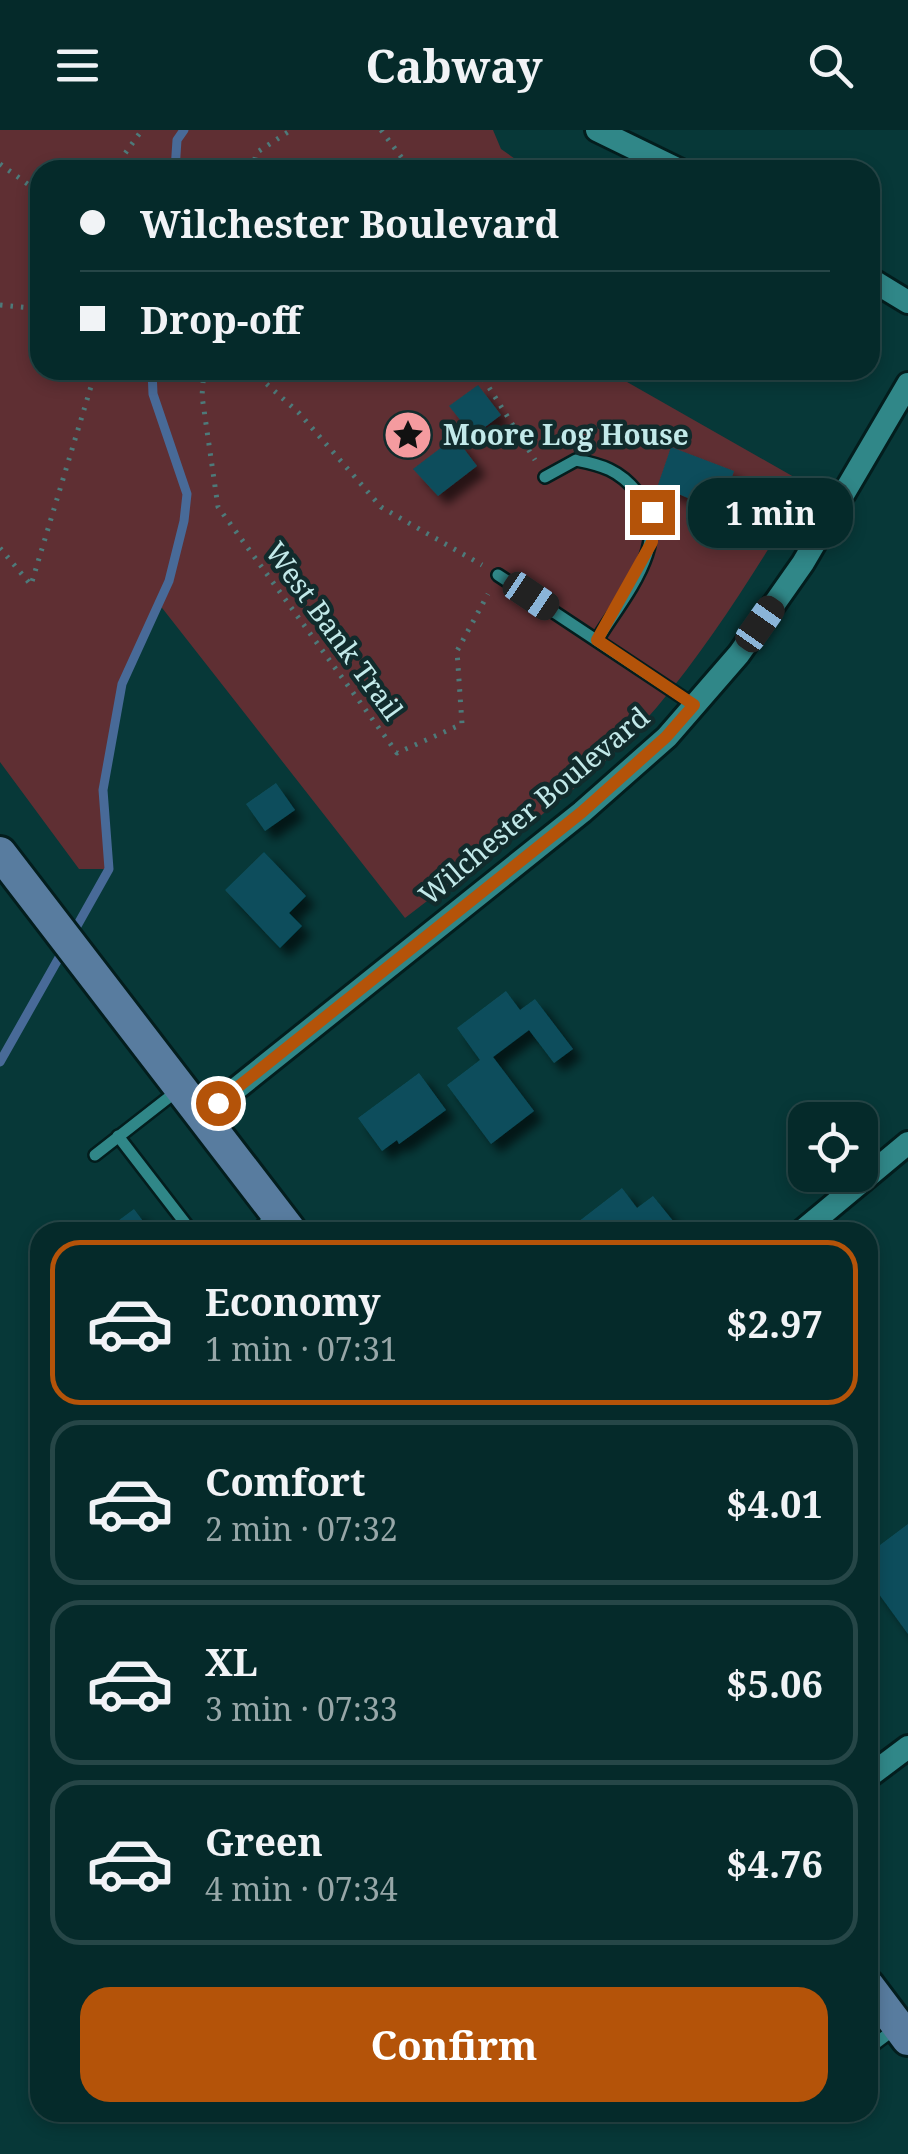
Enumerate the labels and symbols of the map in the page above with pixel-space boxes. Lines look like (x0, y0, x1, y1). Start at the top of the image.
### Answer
place icon: Moore Log House (382, 409, 434, 461)
place label: Moore Log House (443, 415, 689, 453)
callout: 1 min (687, 477, 852, 547)
route end (630, 490, 675, 535)
street label: West Bank Trail (257, 534, 412, 727)
car (498, 567, 564, 625)
car (731, 591, 789, 657)
street label: Wilchester Boulevard (410, 698, 657, 913)
route start (196, 1081, 241, 1126)

